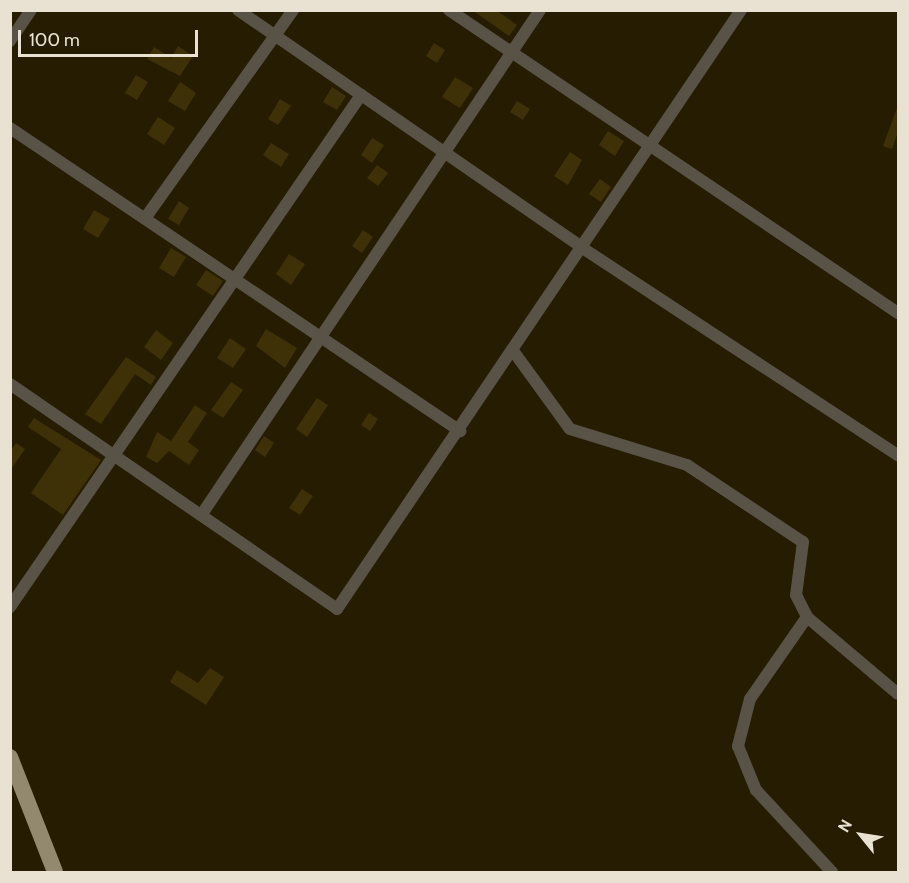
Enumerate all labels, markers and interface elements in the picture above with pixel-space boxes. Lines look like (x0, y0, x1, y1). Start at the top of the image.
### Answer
scale bar (21, 18, 201, 56)
text: 100 m (29, 29, 80, 51)
north arrow (831, 805, 891, 865)
text: N (834, 816, 856, 835)

